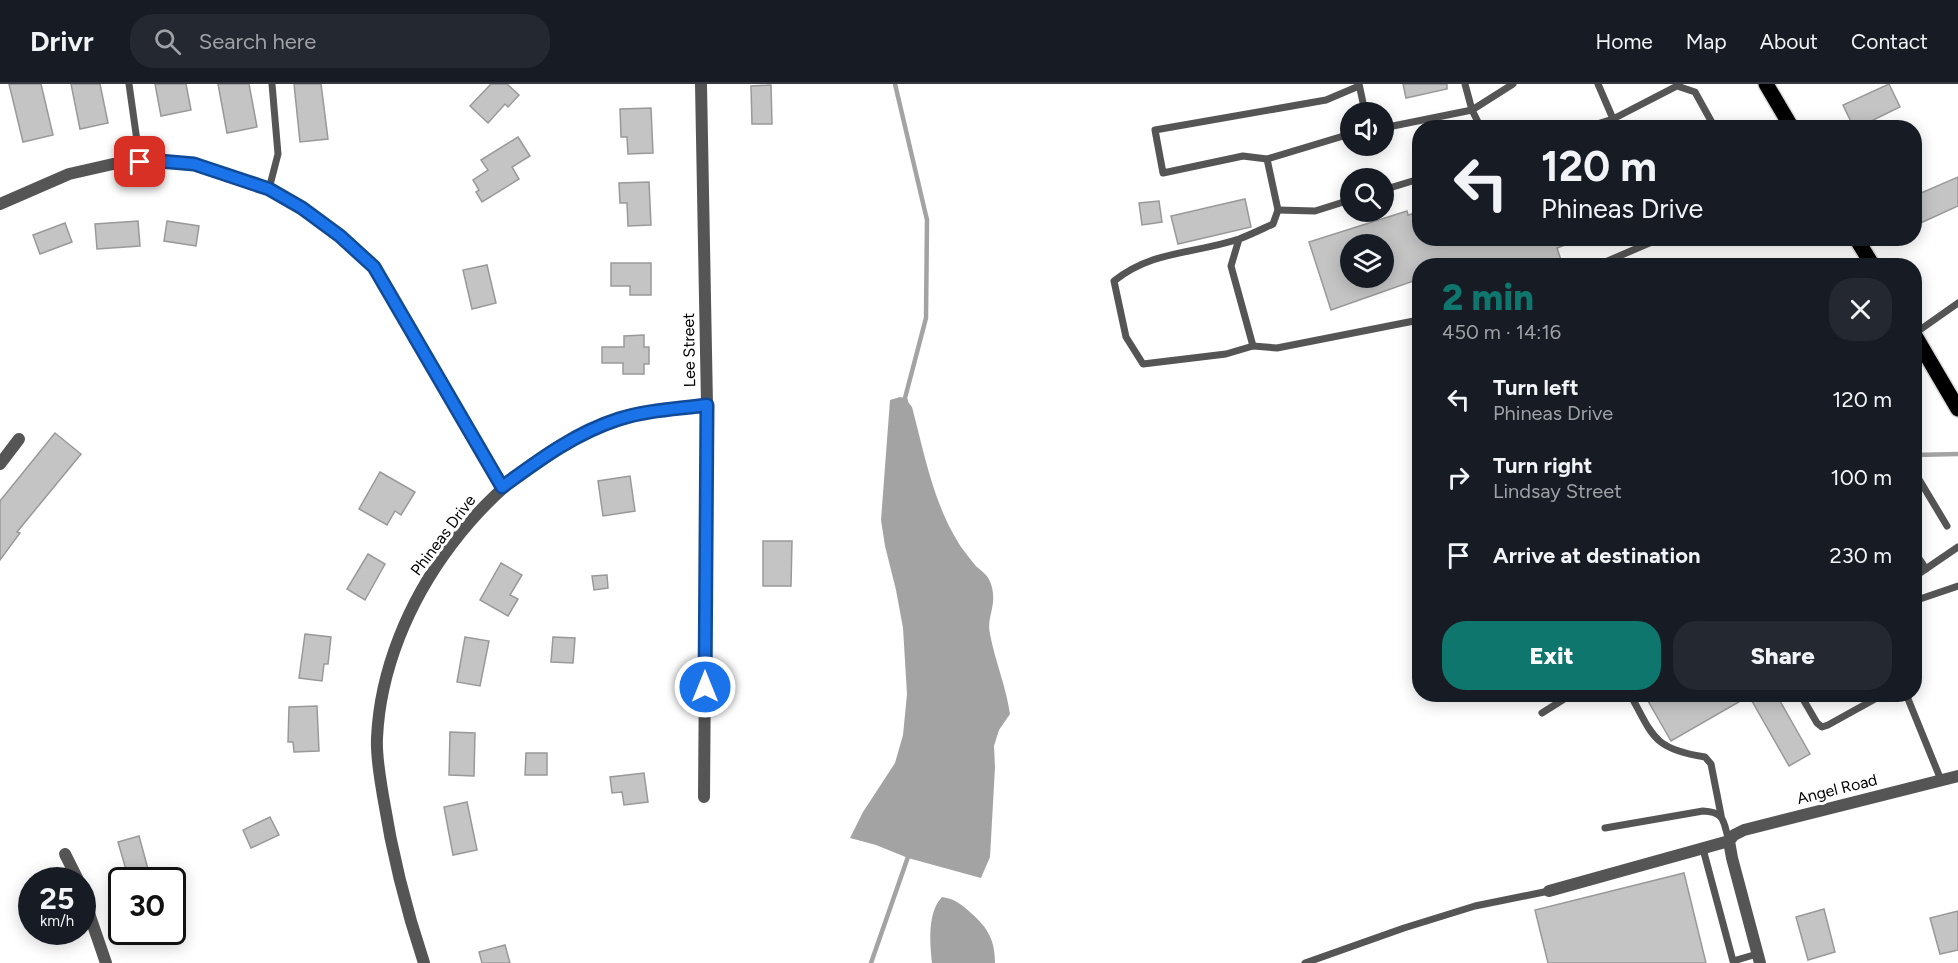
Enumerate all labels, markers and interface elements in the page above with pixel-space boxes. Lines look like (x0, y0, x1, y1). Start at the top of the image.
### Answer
search box (130, 14, 550, 68)
text: Drivr (30, 24, 94, 58)
icon: search (151, 25, 184, 58)
text: Search here (199, 28, 316, 55)
text: Home (1596, 29, 1653, 54)
text: Map (1686, 29, 1727, 54)
text: About (1760, 29, 1818, 54)
text: Contact (1851, 29, 1928, 54)
map controls (1340, 102, 1394, 288)
button: sound (1340, 102, 1394, 156)
pin (114, 136, 165, 187)
text: 120 m (1541, 141, 1657, 192)
icon: left (1442, 144, 1520, 222)
icon: arrive (123, 145, 156, 178)
button: search (1340, 168, 1394, 222)
text: Phineas Drive (1541, 192, 1703, 225)
button: layers (1340, 234, 1394, 288)
text: 2 min (1442, 276, 1534, 319)
button: close (1829, 278, 1892, 341)
street label: Lee Street (679, 313, 699, 387)
text: 450 m · 14:16 (1442, 320, 1561, 344)
text: Turn left (1493, 374, 1579, 401)
icon: left (1442, 383, 1475, 416)
text: 120 m (1832, 386, 1892, 413)
text: Phineas Drive (1493, 401, 1613, 425)
text: Turn right (1493, 452, 1592, 479)
icon: right (1442, 461, 1475, 494)
text: 100 m (1831, 464, 1892, 491)
text: Lindsay Street (1493, 479, 1622, 503)
street label: Phineas Drive (406, 491, 480, 579)
icon: arrive (1442, 539, 1475, 572)
text: Arrive at destination (1493, 542, 1701, 569)
text: 230 m (1829, 542, 1892, 569)
button: Exit (1442, 621, 1661, 690)
button: Share (1673, 621, 1892, 690)
position arrow (673, 655, 737, 719)
street label: Angel Road (1795, 770, 1879, 808)
speed limit sign: 30 (108, 867, 186, 945)
text: 25 (40, 880, 74, 917)
text: km/h (40, 912, 74, 930)

